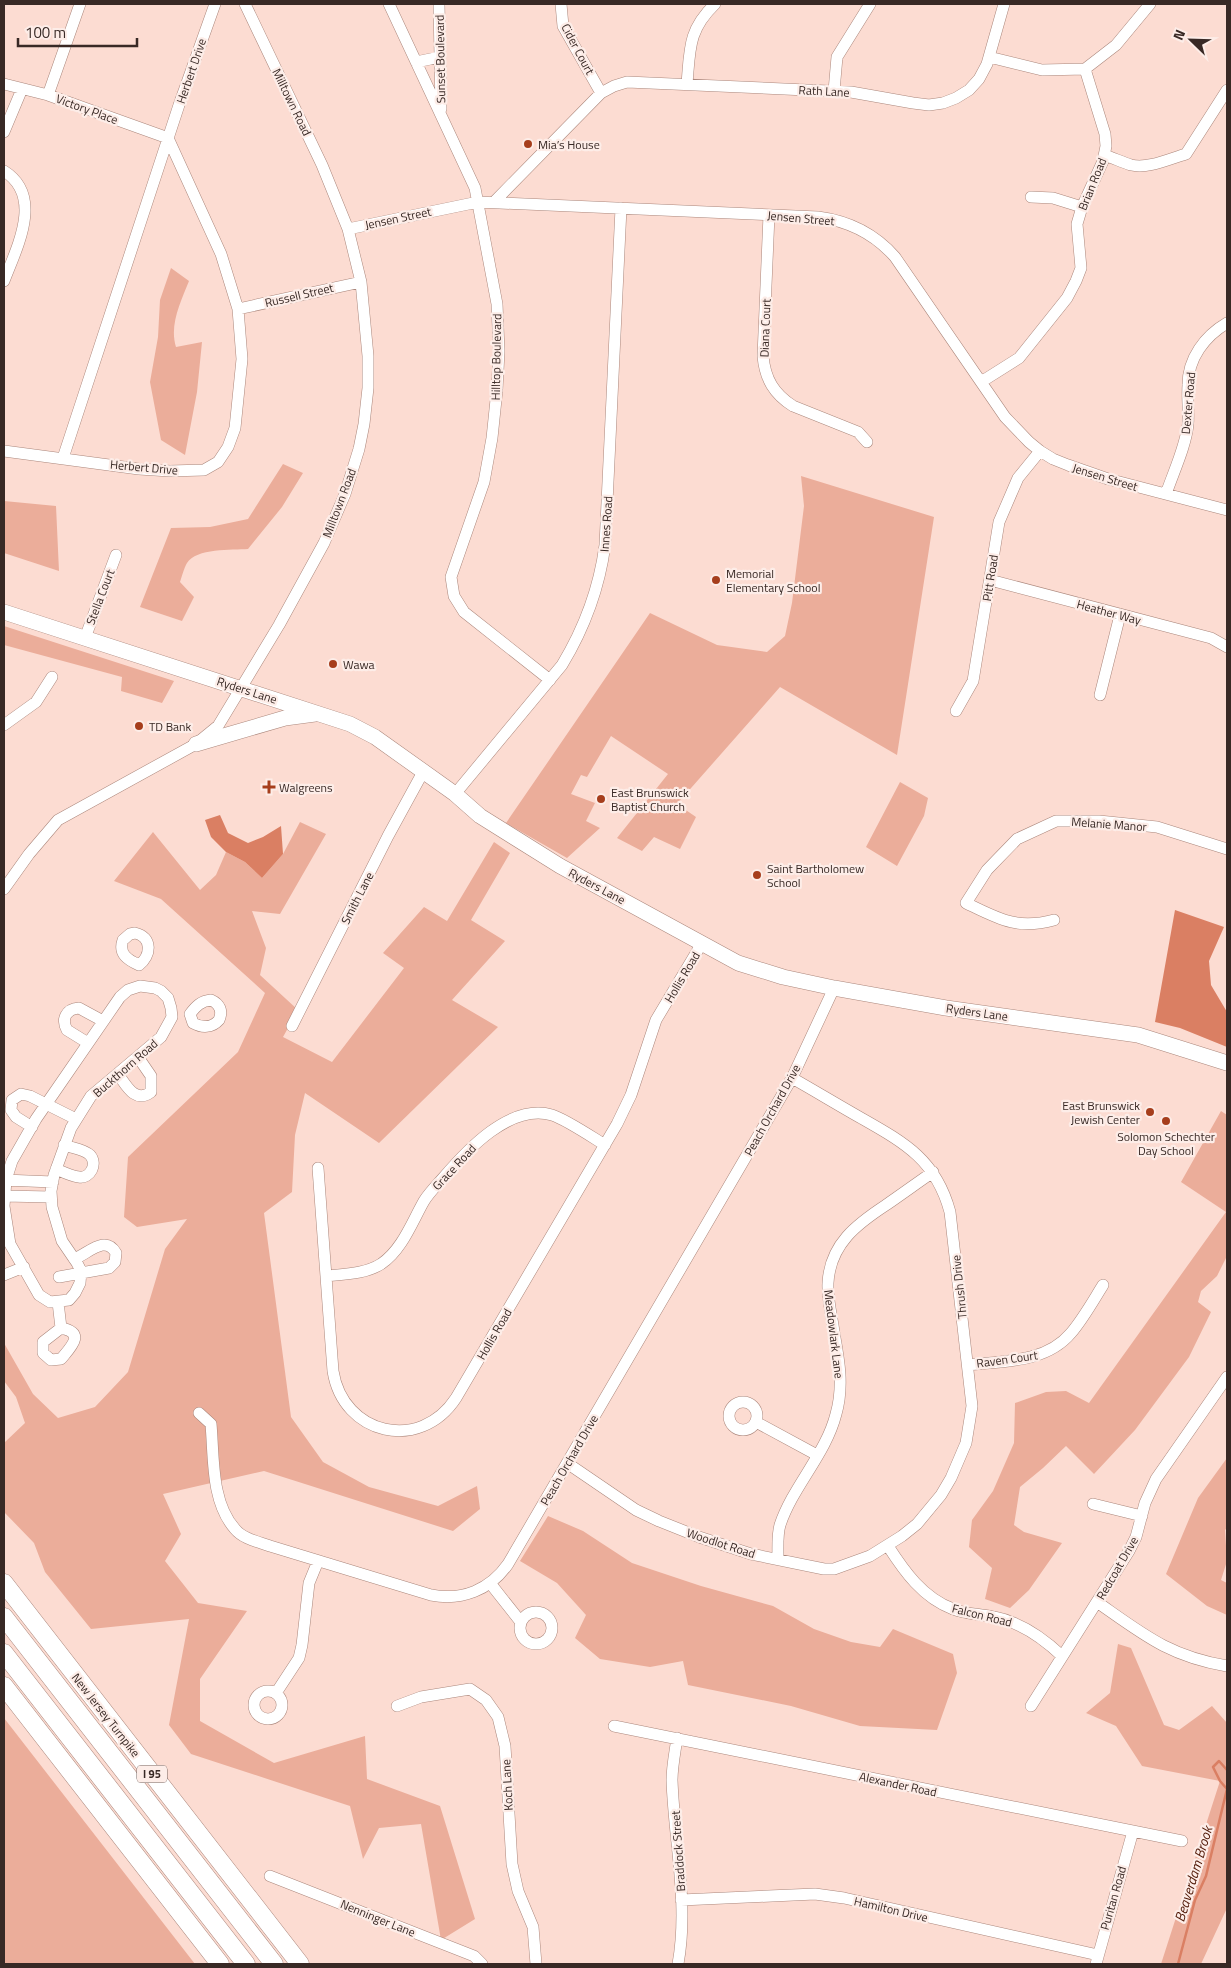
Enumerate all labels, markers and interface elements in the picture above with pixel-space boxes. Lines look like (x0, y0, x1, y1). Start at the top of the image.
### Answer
scale bar (18, 15, 136, 47)
street label: Sunset Boulevard (430, 15, 450, 103)
north arrow (1166, 15, 1216, 65)
street label: Cider Court (557, 20, 600, 79)
text: 100 m (25, 21, 66, 44)
text: N (1167, 26, 1190, 43)
street label: Herbert Drive (171, 36, 211, 106)
street label: Milltown Road (267, 65, 317, 139)
street label: Rath Lane (798, 80, 850, 102)
street label: Victory Place (53, 89, 121, 129)
place label: Mia’s House (538, 135, 600, 154)
marker: Mia’s House (522, 138, 534, 150)
street label: Brian Road (1073, 155, 1111, 213)
street label: Jensen Street (363, 202, 434, 234)
street label: Jensen Street (767, 206, 836, 230)
street label: Russell Street (263, 278, 336, 312)
street label: Diana Court (754, 297, 776, 358)
street label: Hilltop Boulevard (486, 314, 506, 400)
street label: Dexter Road (1176, 371, 1200, 435)
street label: Herbert Drive (109, 455, 179, 479)
street label: Jensen Street (1070, 458, 1141, 496)
street label: Milltown Road (317, 466, 361, 540)
street label: Innes Road (595, 495, 617, 553)
street label: Pitt Road (977, 553, 1003, 603)
place label: Memorial Elementary School (726, 564, 820, 597)
street label: Stella Court (81, 566, 120, 628)
marker: Memorial Elementary School (710, 574, 722, 586)
street label: Heather Way (1075, 594, 1143, 630)
place label: Wawa (343, 655, 375, 674)
marker: Wawa (327, 658, 339, 670)
street label: Ryders Lane (215, 671, 279, 709)
place label: TD Bank (149, 717, 192, 736)
marker: TD Bank (133, 720, 145, 732)
place label: Walgreens (279, 778, 333, 797)
marker: Walgreens (263, 781, 275, 793)
place label: East Brunswick Baptist Church (611, 783, 689, 816)
marker: East Brunswick Baptist Church (595, 793, 607, 805)
street label: Melanie Manor (1071, 812, 1147, 836)
place label: Saint Bartholomew School (767, 859, 864, 892)
street label: Ryders Lane (565, 863, 629, 909)
street label: Smith Lane (336, 868, 378, 928)
marker: Saint Bartholomew School (751, 869, 763, 881)
street label: Hollis Road (659, 948, 705, 1006)
street label: Ryders Lane (945, 998, 1009, 1026)
street label: Buckthorn Road (88, 1034, 162, 1102)
street label: Peach Orchard Drive (739, 1061, 805, 1159)
place label: East Brunswick Jewish Center (1062, 1096, 1140, 1129)
marker: East Brunswick Jewish Center (1144, 1106, 1156, 1118)
marker: Solomon Schechter Day School (1160, 1115, 1172, 1127)
place label: Solomon Schechter Day School (1117, 1127, 1215, 1160)
street label: Grace Road (427, 1140, 481, 1194)
street label: Thrush Drive (946, 1254, 972, 1320)
street label: Meadowlark Lane (819, 1288, 849, 1380)
street label: Hollis Road (472, 1305, 516, 1363)
street label: Raven Court (975, 1345, 1040, 1373)
street label: Peach Orchard Drive (535, 1411, 603, 1509)
street label: Woodlot Road (684, 1523, 758, 1563)
street label: Redcoat Drive (1091, 1533, 1143, 1603)
street label: Falcon Road (950, 1598, 1014, 1632)
street label: New Jersey Turnpike (67, 1669, 145, 1761)
street label: Koch Lane (496, 1759, 518, 1811)
road number: I 95 (137, 1766, 167, 1782)
street label: Alexander Road (857, 1766, 939, 1802)
street label: Braddock Street (666, 1809, 690, 1892)
water label: Beaverdam Brook (1169, 1822, 1218, 1924)
street label: Puritan Road (1095, 1864, 1131, 1932)
street label: Hamilton Drive (852, 1891, 930, 1927)
street label: Nenninger Lane (338, 1894, 418, 1942)

